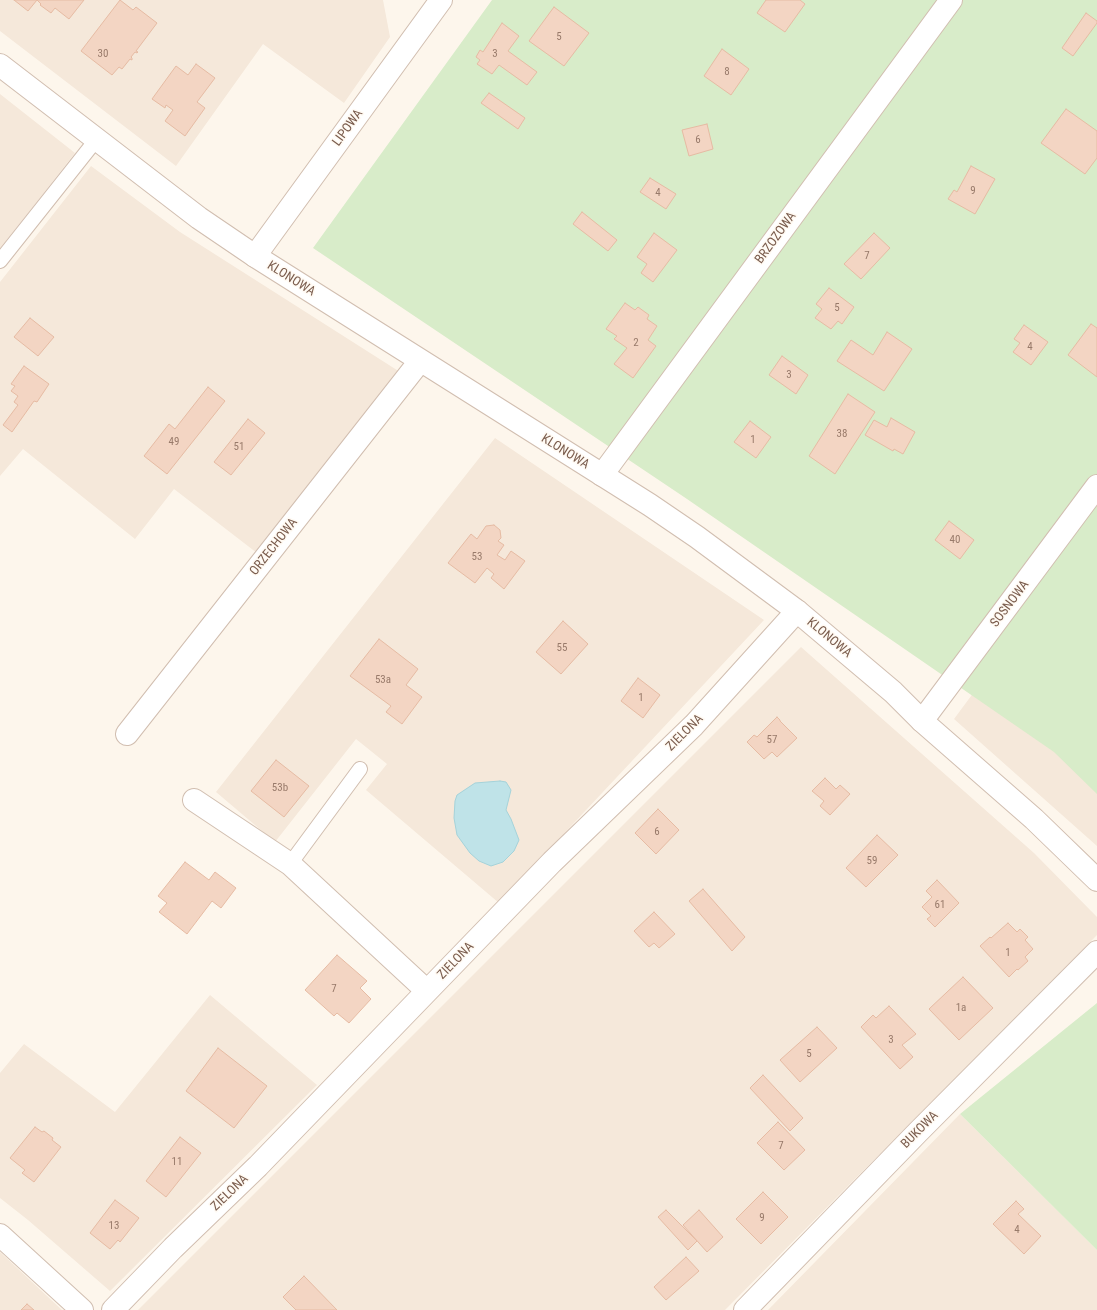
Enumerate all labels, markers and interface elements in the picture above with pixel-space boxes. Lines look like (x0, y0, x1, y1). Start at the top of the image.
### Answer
house number: 5 (556, 30, 562, 44)
house number: 30 (98, 47, 108, 61)
house number: 3 (492, 47, 498, 61)
house number: 8 (724, 65, 730, 79)
street label: LIPOWA (329, 107, 367, 149)
house number: 6 (695, 133, 701, 147)
house number: 9 (970, 184, 976, 198)
house number: 4 (655, 186, 661, 200)
street label: BRZOZOWA (752, 209, 800, 267)
house number: 7 (864, 249, 870, 263)
street label: KLONOWA (264, 258, 318, 300)
house number: 5 (834, 301, 840, 315)
house number: 2 (633, 336, 639, 350)
house number: 4 (1027, 340, 1033, 354)
house number: 3 (786, 368, 792, 382)
house number: 38 (837, 427, 847, 441)
street label: KLONOWA (538, 431, 592, 473)
house number: 1 (750, 433, 756, 447)
house number: 49 (169, 435, 179, 449)
house number: 51 (234, 440, 244, 454)
street label: ORZECHOWA (247, 515, 301, 579)
house number: 40 (950, 533, 960, 547)
house number: 53 (472, 550, 482, 564)
street label: SOSNOWA (987, 578, 1033, 630)
street label: KLONOWA (803, 615, 855, 661)
house number: 55 (557, 641, 567, 655)
house number: 53a (375, 673, 391, 687)
house number: 1 (638, 691, 644, 705)
street label: ZIELONA (663, 711, 707, 755)
house number: 57 (767, 733, 777, 747)
house number: 53b (272, 781, 288, 795)
house number: 6 (654, 825, 660, 839)
house number: 59 (867, 854, 877, 868)
house number: 61 (935, 898, 945, 912)
street label: ZIELONA (434, 939, 478, 983)
house number: 1 (1005, 946, 1011, 960)
house number: 7 (331, 982, 337, 996)
house number: 1a (956, 1001, 966, 1015)
house number: 3 (888, 1033, 894, 1047)
house number: 5 (806, 1047, 812, 1061)
street label: BUKOWA (898, 1108, 942, 1152)
house number: 7 (778, 1139, 784, 1153)
house number: 11 (172, 1155, 182, 1169)
street label: ZIELONA (208, 1171, 252, 1215)
house number: 9 (759, 1211, 765, 1225)
house number: 13 (109, 1219, 119, 1233)
house number: 4 (1014, 1223, 1020, 1237)

